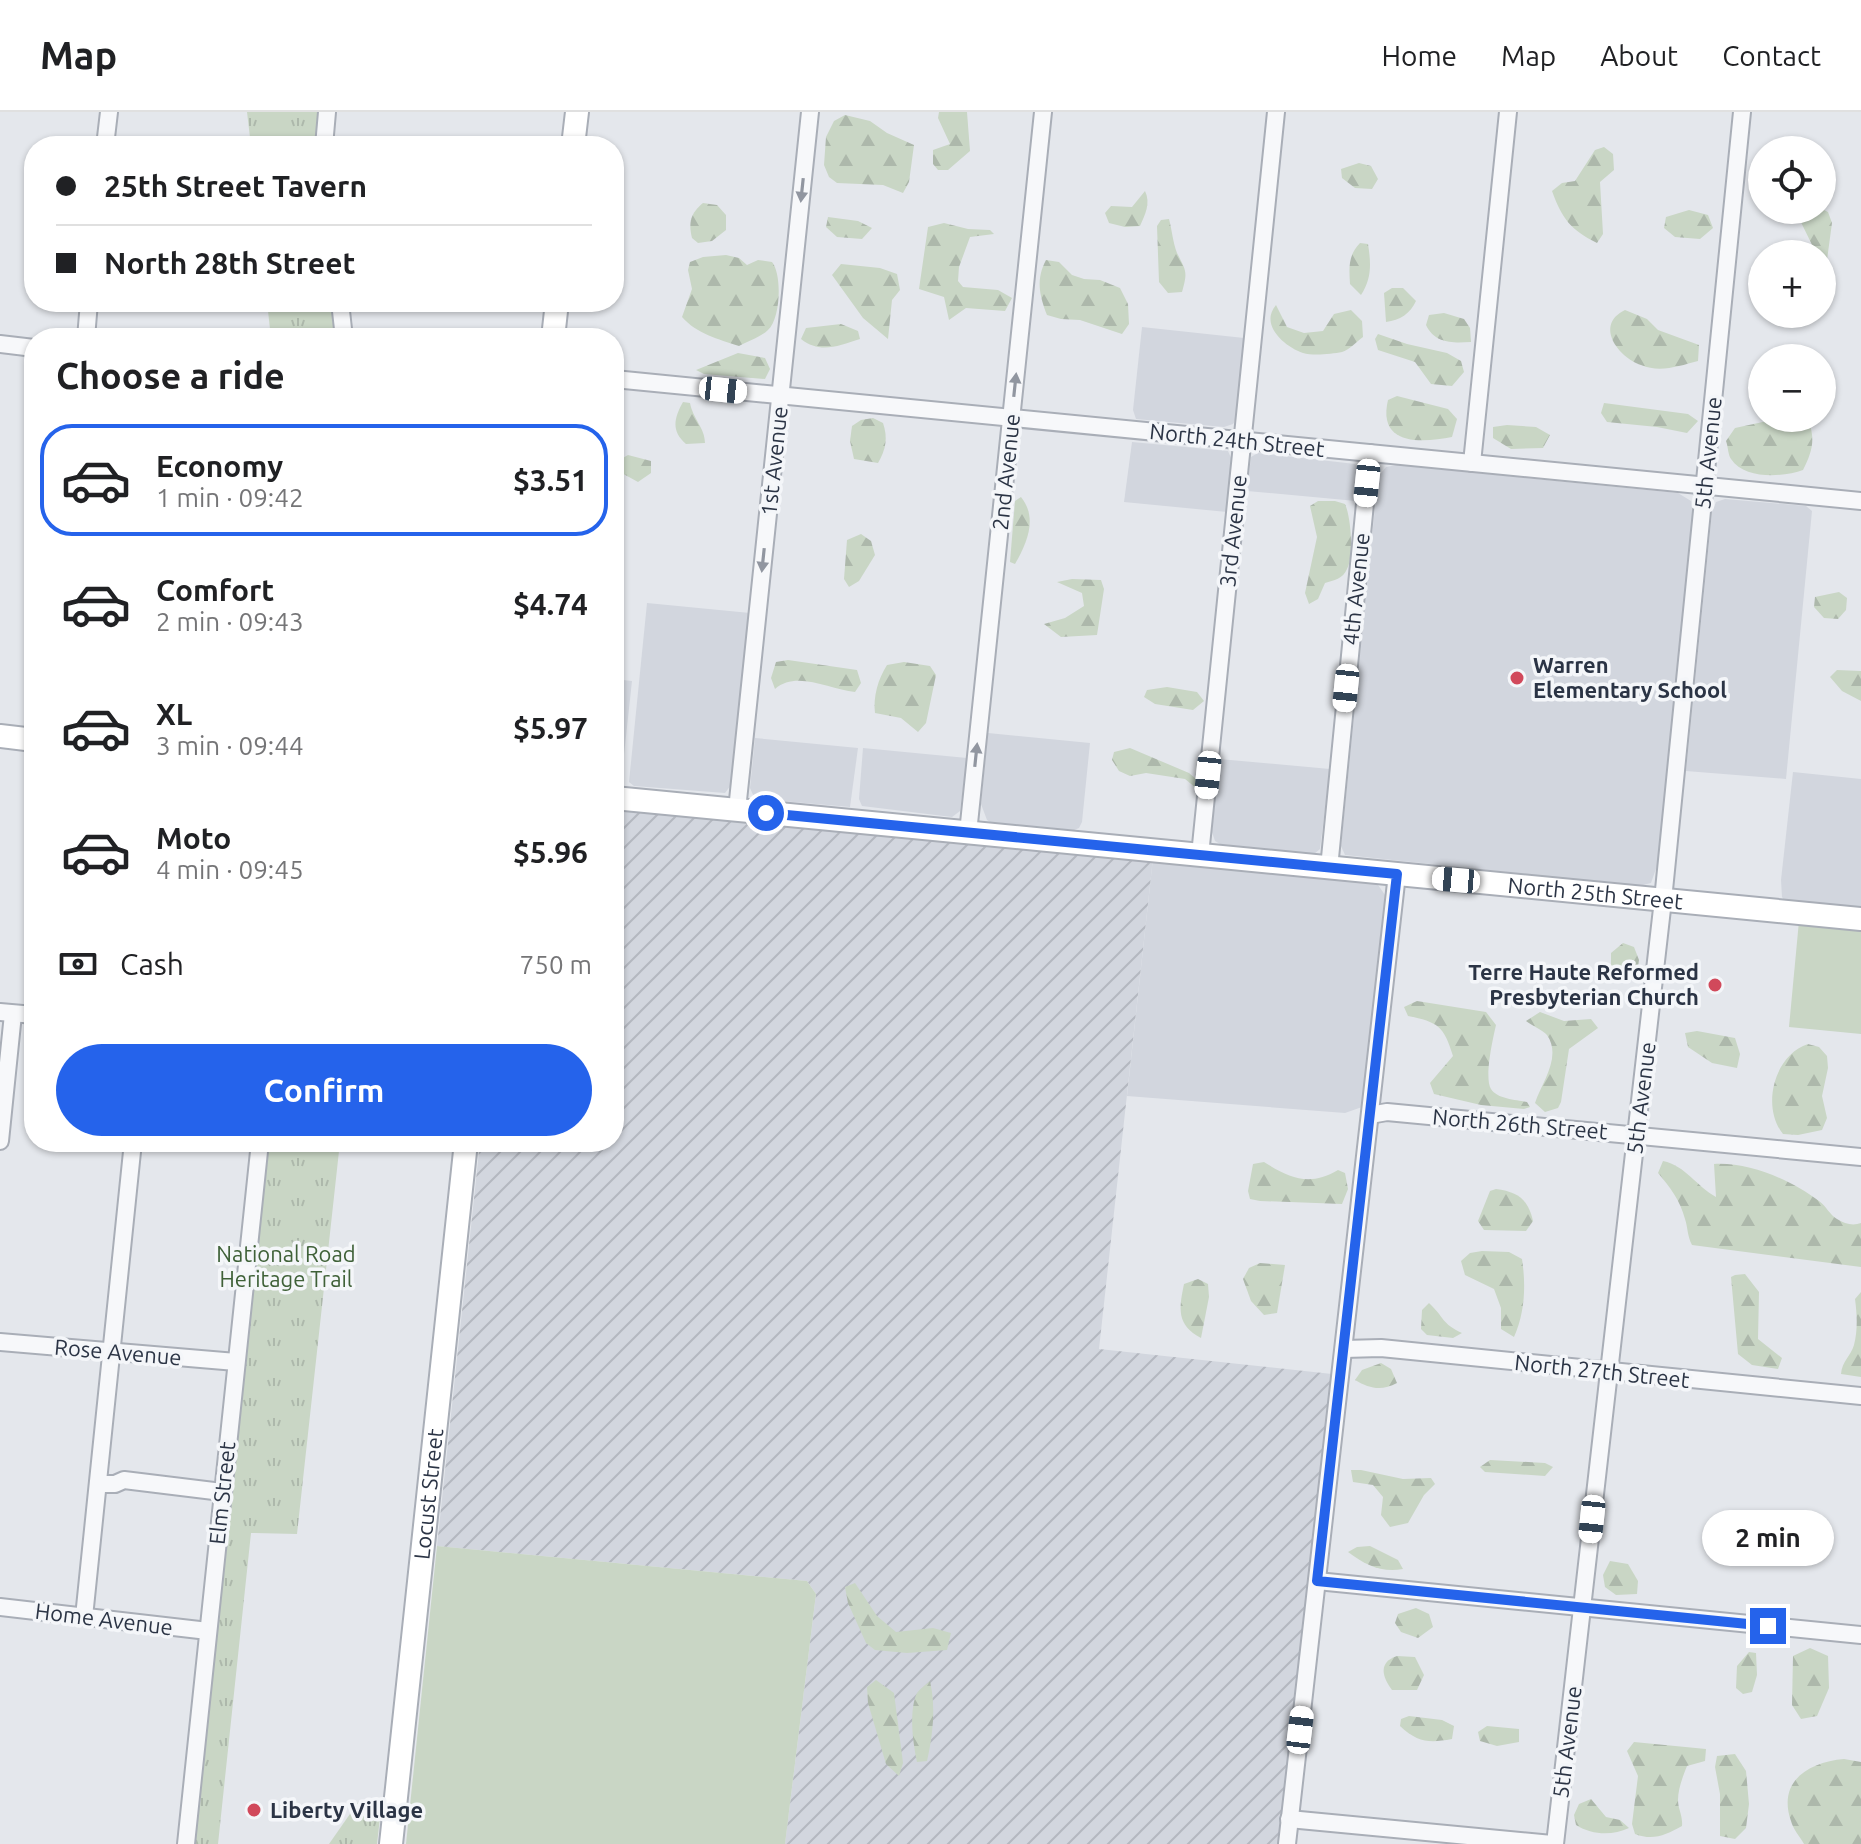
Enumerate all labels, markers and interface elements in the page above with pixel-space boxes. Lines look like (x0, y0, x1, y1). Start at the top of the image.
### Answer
text: Map (40, 34, 117, 76)
text: Home (1382, 40, 1457, 71)
text: Map (1501, 40, 1556, 71)
text: About (1600, 40, 1678, 71)
text: Contact (1722, 40, 1821, 71)
map controls (1748, 136, 1836, 432)
button: locate (1748, 136, 1836, 224)
text: 25th Street Tavern (104, 169, 367, 203)
one-way arrow (795, 178, 808, 203)
button: + (1748, 240, 1836, 328)
text: North 28th Street (104, 246, 355, 280)
button: − (1748, 344, 1836, 432)
text: Choose a ride (56, 355, 285, 396)
one-way arrow (1008, 372, 1021, 397)
car (698, 376, 748, 404)
street label: 5th Avenue (1689, 396, 1726, 510)
street label: 1st Avenue (755, 405, 792, 517)
street label: 2nd Avenue (987, 412, 1024, 531)
street label: North 24th Street (1148, 418, 1326, 461)
icon: car (60, 444, 132, 516)
text: Economy (156, 449, 283, 483)
car (1353, 458, 1381, 508)
text: $3.51 (513, 463, 588, 497)
street label: 3rd Avenue (1214, 474, 1251, 588)
text: 1 min · 09:42 (156, 483, 304, 512)
street label: 4th Avenue (1337, 532, 1374, 646)
one-way arrow (757, 548, 770, 573)
icon: car (60, 568, 132, 640)
text: Comfort (156, 573, 274, 607)
text: $4.74 (513, 587, 588, 621)
text: 2 min · 09:43 (156, 607, 304, 636)
place label: Warren Elementary School (1533, 652, 1727, 702)
car (1332, 663, 1360, 713)
marker: Warren Elementary School (1508, 669, 1526, 687)
icon: car (60, 692, 132, 764)
text: XL (156, 697, 192, 731)
text: $5.97 (513, 711, 588, 745)
text: 3 min · 09:44 (156, 731, 304, 760)
one-way arrow (970, 742, 983, 767)
car (1194, 750, 1222, 800)
route start (748, 795, 784, 831)
icon: car (60, 816, 132, 888)
text: Moto (156, 821, 231, 855)
text: $5.96 (513, 835, 588, 869)
text: 4 min · 09:45 (156, 855, 304, 884)
car (1431, 866, 1481, 894)
street label: North 25th Street (1507, 872, 1684, 914)
icon: cash (56, 942, 100, 986)
text: Cash (120, 947, 184, 981)
text: 750 m (520, 950, 592, 979)
place label: Terre Haute Reformed Presbyterian Church (1468, 959, 1699, 1009)
marker: Terre Haute Reformed Presbyterian Church (1706, 976, 1724, 994)
street label: 5th Avenue (1621, 1040, 1660, 1155)
button: Confirm (56, 1044, 592, 1136)
street label: North 26th Street (1431, 1103, 1609, 1144)
park label: National Road Heritage Trail (216, 1241, 356, 1291)
street label: Rose Avenue (54, 1333, 183, 1370)
street label: North 27th Street (1513, 1349, 1691, 1392)
street label: Locust Street (408, 1427, 447, 1561)
street label: Elm Street (204, 1440, 239, 1546)
car (1578, 1494, 1606, 1544)
callout: 2 min (1702, 1510, 1834, 1566)
text: 2 min (1735, 1523, 1801, 1552)
street label: Home Avenue (34, 1598, 174, 1639)
route end (1750, 1608, 1786, 1644)
street label: 5th Avenue (1547, 1684, 1586, 1799)
car (1285, 1705, 1315, 1755)
place label: Liberty Village (270, 1797, 423, 1822)
marker: Liberty Village (245, 1801, 263, 1819)

